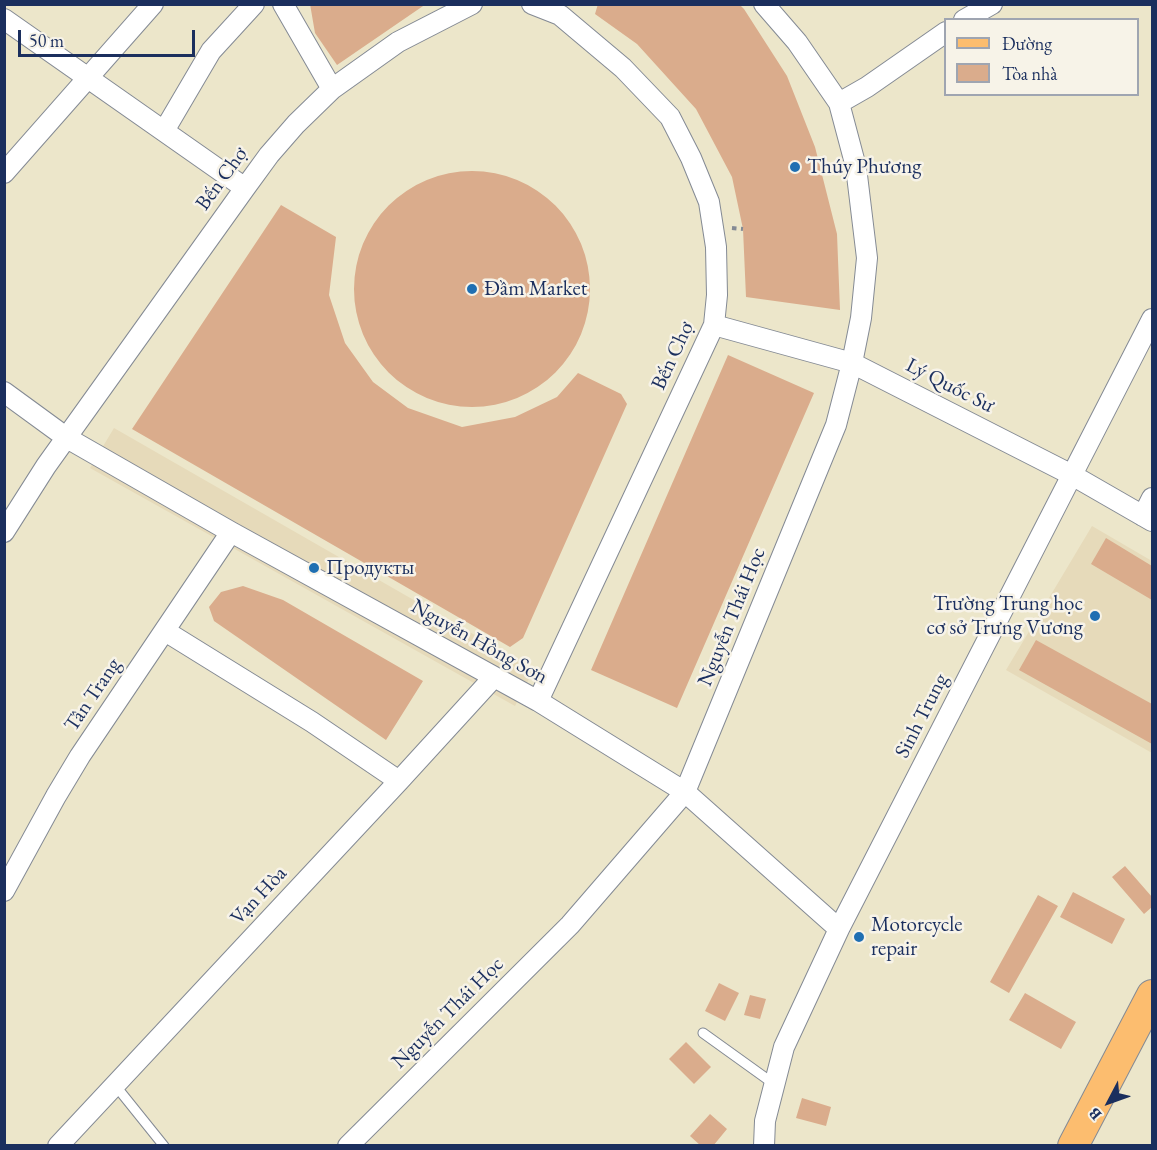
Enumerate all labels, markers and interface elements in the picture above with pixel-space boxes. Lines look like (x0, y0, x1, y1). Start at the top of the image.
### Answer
scale bar (21, 18, 198, 56)
legend (944, 18, 1139, 96)
text: 50 m (29, 29, 64, 52)
text: Đường (1002, 32, 1052, 55)
text: Tòa nhà (1002, 62, 1057, 85)
street label: Bến Chợ (191, 142, 253, 216)
place label: Thúy Phương (807, 154, 921, 180)
marker: Thúy Phương (788, 160, 802, 174)
place label: Đầm Market (484, 276, 587, 302)
marker: Đầm Market (465, 282, 479, 296)
street label: Bến Chợ (646, 318, 700, 394)
street label: Lý Quốc Sư (901, 353, 999, 419)
street label: Nguyễn Thái Học (693, 544, 771, 690)
place label: Продукты (326, 555, 414, 581)
marker: Продукты (307, 561, 321, 575)
place label: Trường Trung học cơ sở Trưng Vương (927, 591, 1083, 641)
street label: Nguyễn Hồng Sơn (406, 594, 552, 690)
marker: Trường Trung học cơ sở Trưng Vương (1088, 609, 1102, 623)
street label: Tân Trang (59, 654, 127, 736)
street label: Sinh Trung (890, 670, 954, 762)
street label: Vạn Hòa (226, 861, 292, 931)
place label: Motorcycle repair (871, 912, 962, 962)
marker: Motorcycle repair (852, 930, 866, 944)
street label: Nguyễn Thái Học (387, 952, 509, 1074)
north arrow (1079, 1072, 1139, 1132)
text: B (1084, 1103, 1106, 1125)

